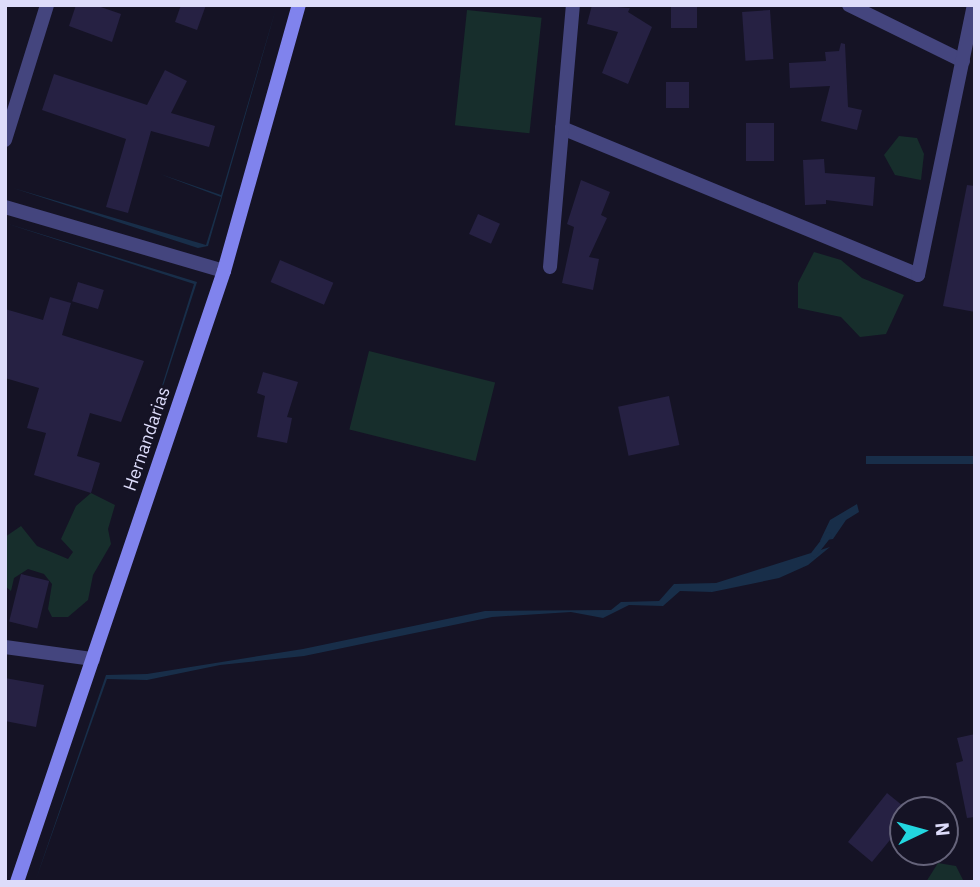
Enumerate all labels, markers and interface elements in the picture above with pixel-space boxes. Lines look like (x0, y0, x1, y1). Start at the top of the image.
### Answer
street label: Hernandarias (119, 384, 175, 494)
north arrow (889, 796, 959, 866)
text: N (930, 821, 955, 837)

